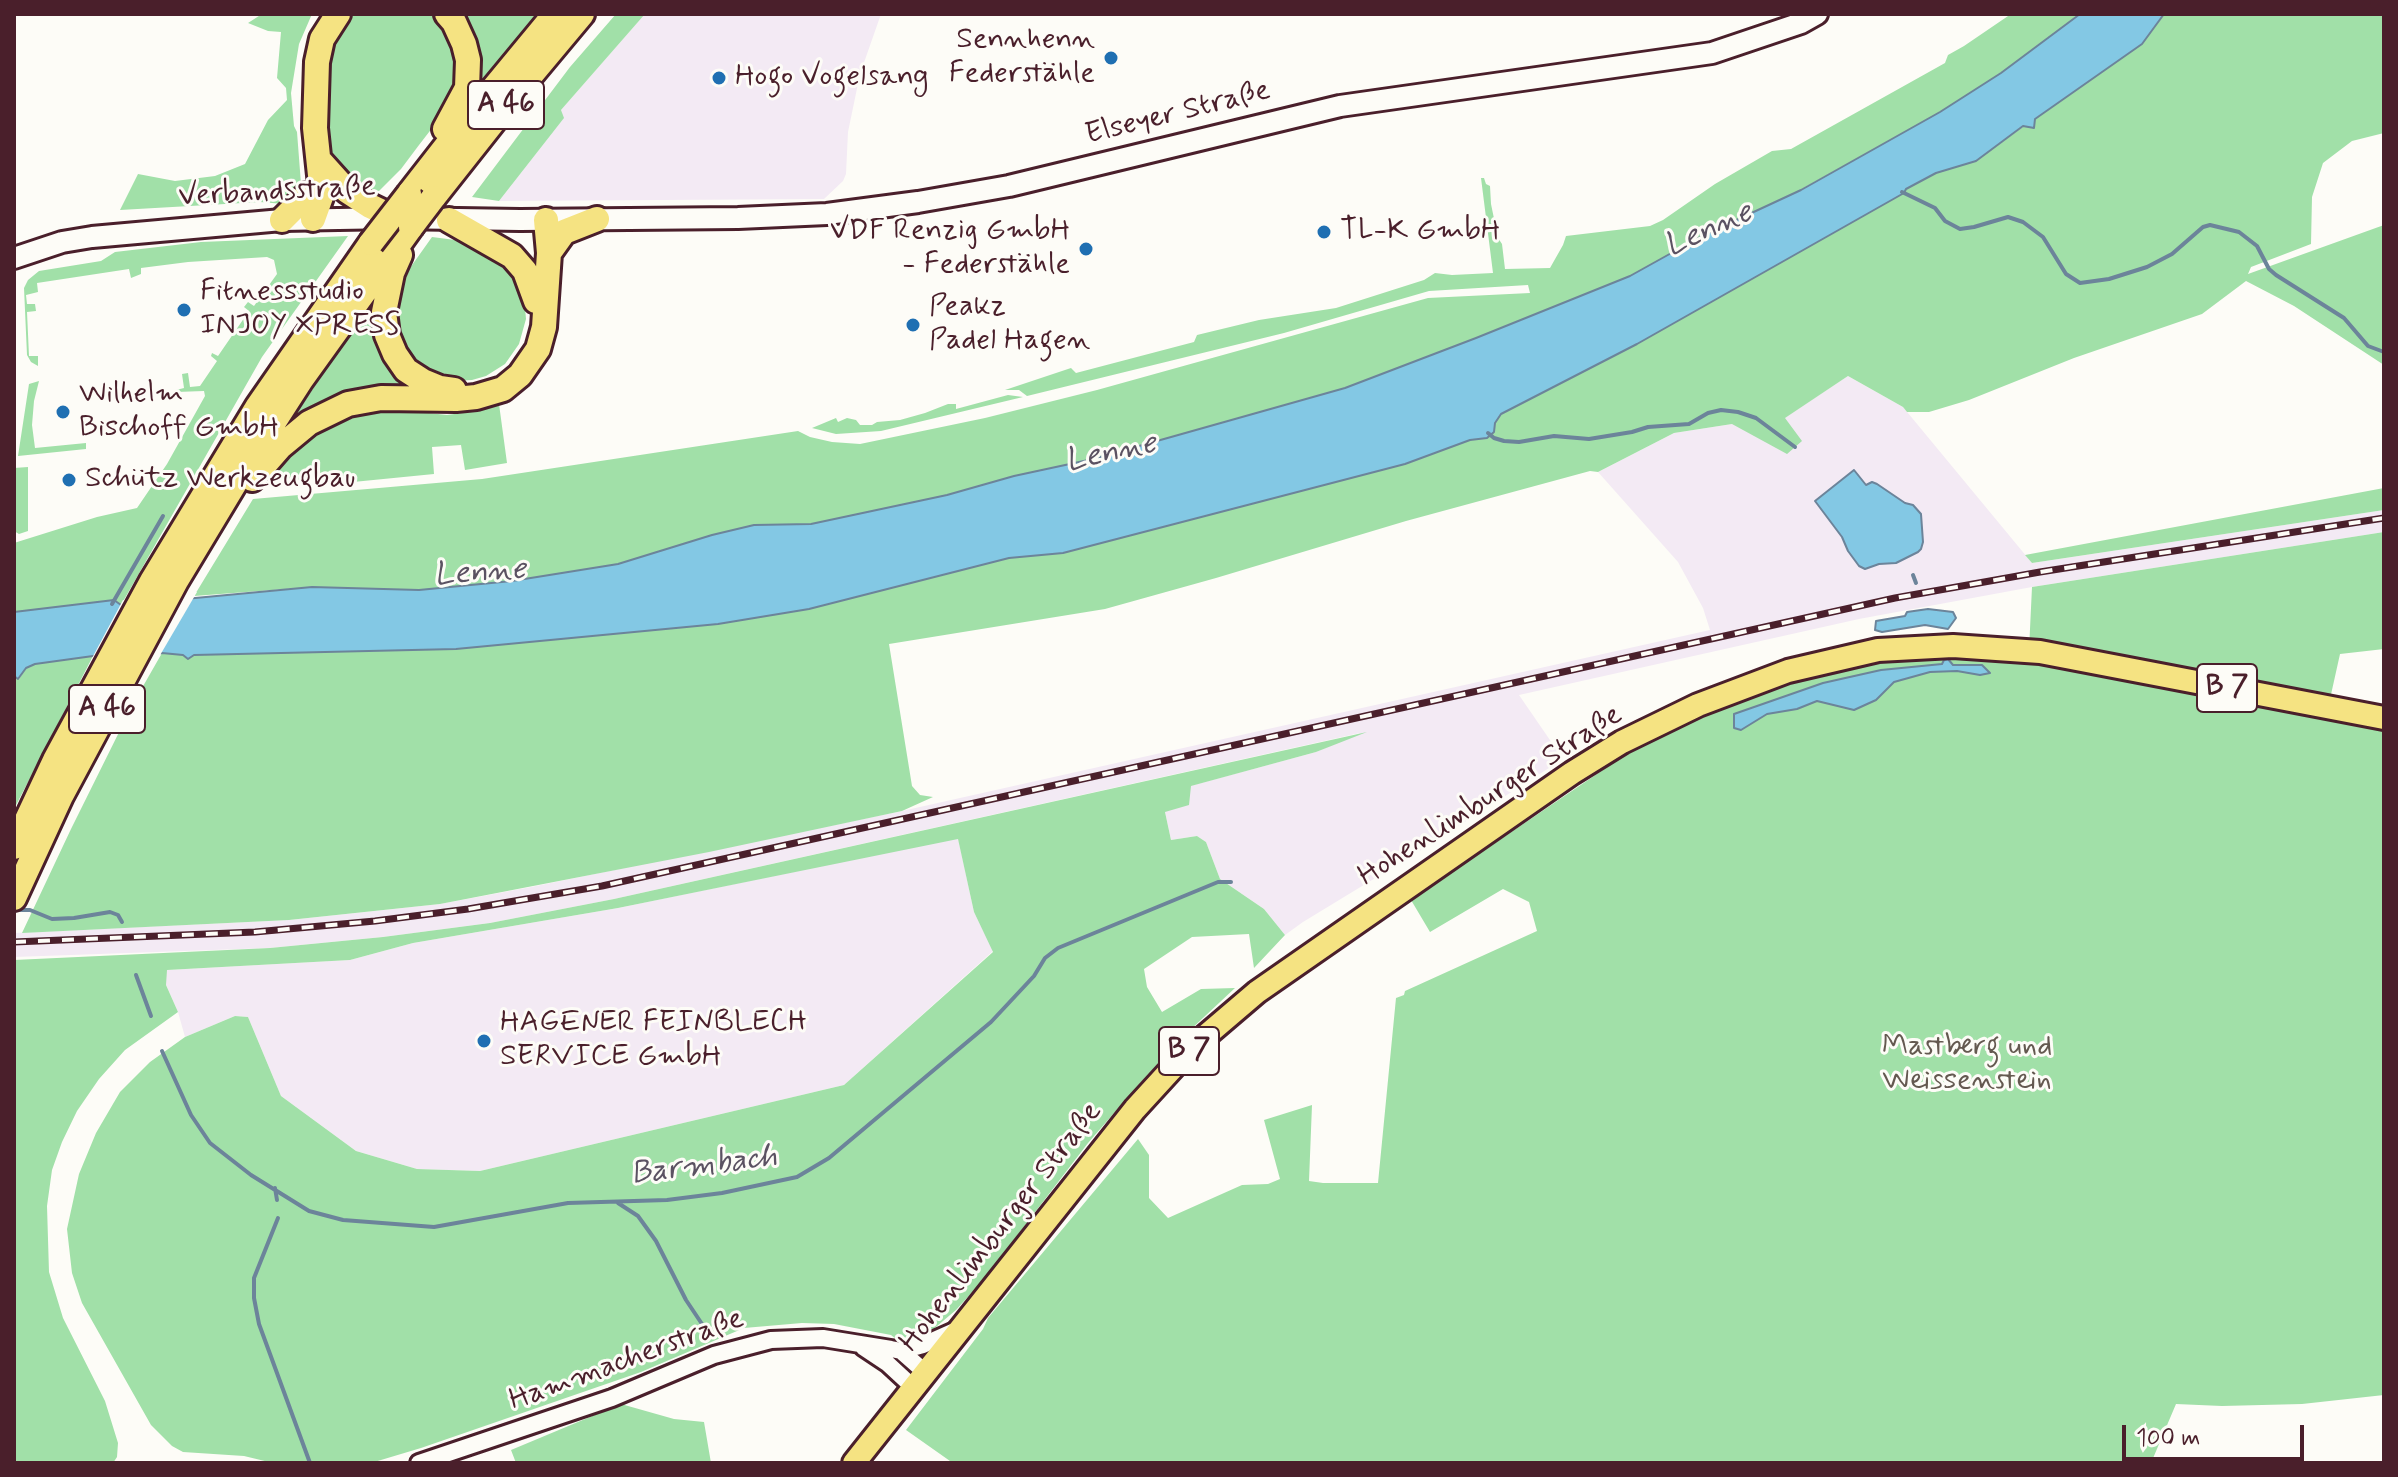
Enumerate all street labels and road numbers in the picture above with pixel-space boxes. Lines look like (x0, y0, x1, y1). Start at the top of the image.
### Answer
street label: Elseyer Straße (1082, 74, 1274, 154)
road number: A 46 (468, 81, 544, 129)
street label: Verbandsstraße (177, 170, 377, 216)
road number: B 7 (2197, 664, 2257, 712)
road number: A 46 (69, 685, 145, 733)
street label: Hohenlimburger Straße (1352, 698, 1630, 896)
road number: B 7 (1159, 1027, 1219, 1075)
street label: Hohenlimburger Straße (893, 1096, 1111, 1360)
street label: Hammacherstraße (505, 1302, 749, 1420)

